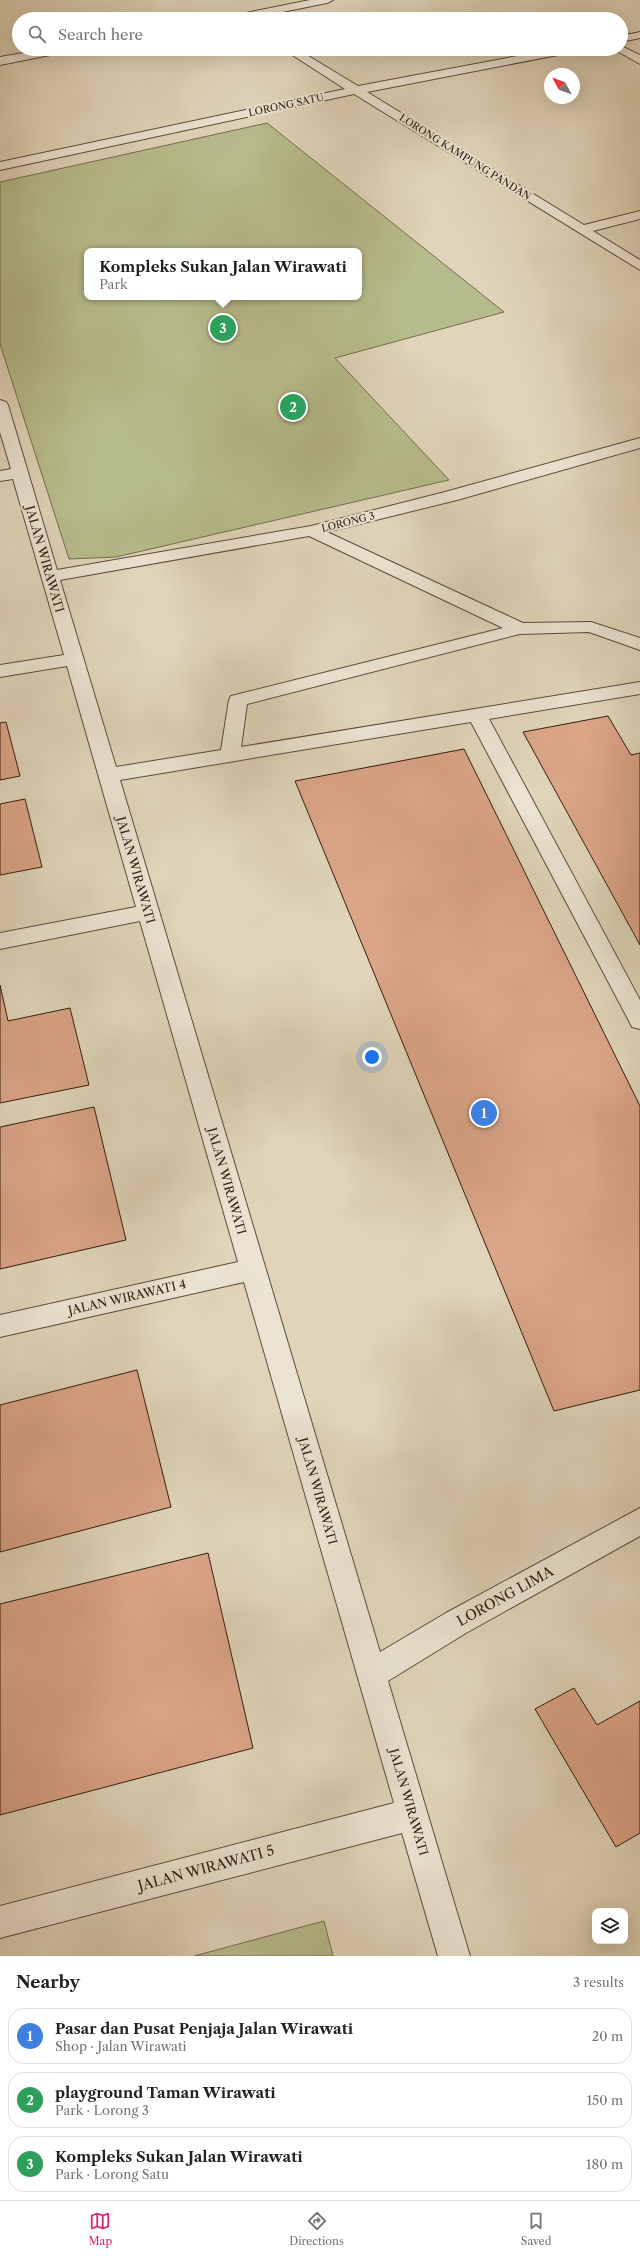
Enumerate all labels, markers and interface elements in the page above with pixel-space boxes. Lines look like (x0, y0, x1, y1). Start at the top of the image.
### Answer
search box (12, 12, 628, 56)
icon: search (26, 23, 48, 45)
text: Search here (58, 25, 143, 44)
north arrow (544, 68, 580, 104)
street label: LORONG SATU (247, 91, 325, 119)
street label: LORONG KAMPUNG PANDAN (397, 111, 533, 203)
popup (84, 248, 362, 300)
text: Kompleks Sukan Jalan Wirawati (99, 257, 347, 276)
text: Park (99, 276, 127, 292)
pin: 3 (210, 313, 236, 343)
pin: 2 (280, 392, 306, 422)
street label: JALAN WIRAWATI (22, 502, 67, 614)
street label: LORONG 3 (320, 509, 376, 535)
street label: JALAN WIRAWATI (113, 813, 158, 925)
your location (362, 1047, 382, 1067)
pin: 1 (471, 1098, 497, 1128)
street label: JALAN WIRAWATI (204, 1124, 249, 1236)
street label: JALAN WIRAWATI 4 (65, 1276, 188, 1318)
street label: JALAN WIRAWATI (295, 1434, 340, 1546)
street label: LORONG LIMA (454, 1562, 557, 1630)
street label: JALAN WIRAWATI (386, 1745, 431, 1857)
street label: JALAN WIRAWATI 5 (134, 1841, 276, 1895)
map controls (592, 1908, 628, 1944)
button: layers (592, 1908, 628, 1944)
text: Nearby (16, 1972, 80, 1992)
text: 3 results (573, 1974, 624, 1990)
text: Pasar dan Pusat Penjaja Jalan Wirawati (55, 2019, 353, 2038)
text: 1 (27, 2028, 33, 2044)
text: 20 m (592, 2028, 623, 2044)
text: Shop · Jalan Wirawati (55, 2038, 187, 2054)
text: playground Taman Wirawati (55, 2083, 276, 2102)
text: 2 (26, 2092, 34, 2108)
text: 150 m (587, 2092, 623, 2108)
text: Park · Lorong 3 (55, 2102, 149, 2118)
text: Kompleks Sukan Jalan Wirawati (55, 2147, 303, 2166)
text: 3 (26, 2156, 34, 2172)
text: 180 m (586, 2156, 623, 2172)
text: Park · Lorong Satu (55, 2166, 169, 2182)
tab: Map (89, 2210, 112, 2248)
tab: Directions (289, 2210, 344, 2248)
tab: Saved (521, 2210, 551, 2248)

